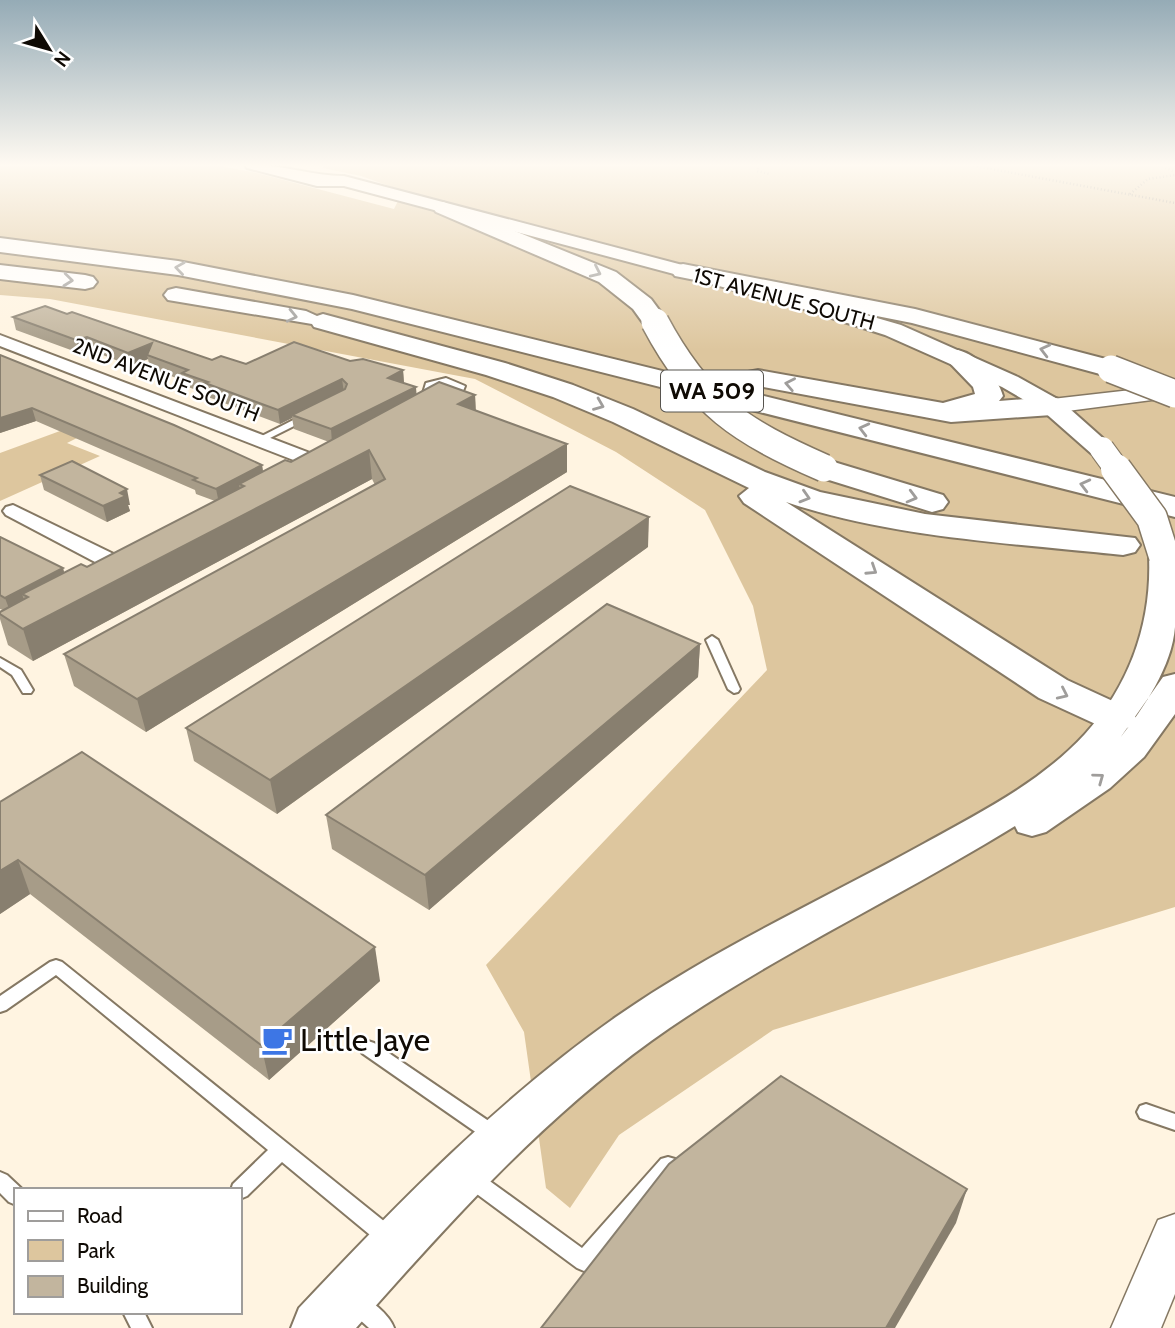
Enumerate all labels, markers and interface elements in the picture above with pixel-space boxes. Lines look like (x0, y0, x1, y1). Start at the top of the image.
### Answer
north arrow (14, 14, 84, 84)
text: N (49, 47, 75, 71)
one-way arrow (175, 261, 186, 276)
street label: 1ST AVENUE SOUTH (690, 262, 878, 335)
one-way arrow (589, 264, 602, 278)
one-way arrow (62, 273, 74, 288)
one-way arrow (286, 307, 298, 322)
street label: 2ND AVENUE SOUTH (69, 332, 263, 427)
one-way arrow (1039, 344, 1051, 358)
road number: WA 509 (661, 370, 763, 412)
one-way arrow (784, 377, 796, 392)
one-way arrow (592, 397, 604, 411)
one-way arrow (859, 423, 871, 437)
one-way arrow (1079, 479, 1091, 493)
one-way arrow (906, 488, 918, 503)
one-way arrow (799, 489, 811, 504)
one-way arrow (864, 562, 877, 575)
one-way arrow (1056, 686, 1068, 700)
one-way arrow (1091, 774, 1104, 786)
place label: Little Jaye (300, 1020, 430, 1059)
cafe icon: Little Jaye (260, 1023, 294, 1057)
legend (14, 1188, 242, 1314)
text: Road (77, 1203, 123, 1228)
text: Park (77, 1238, 115, 1263)
text: Building (77, 1273, 149, 1298)

